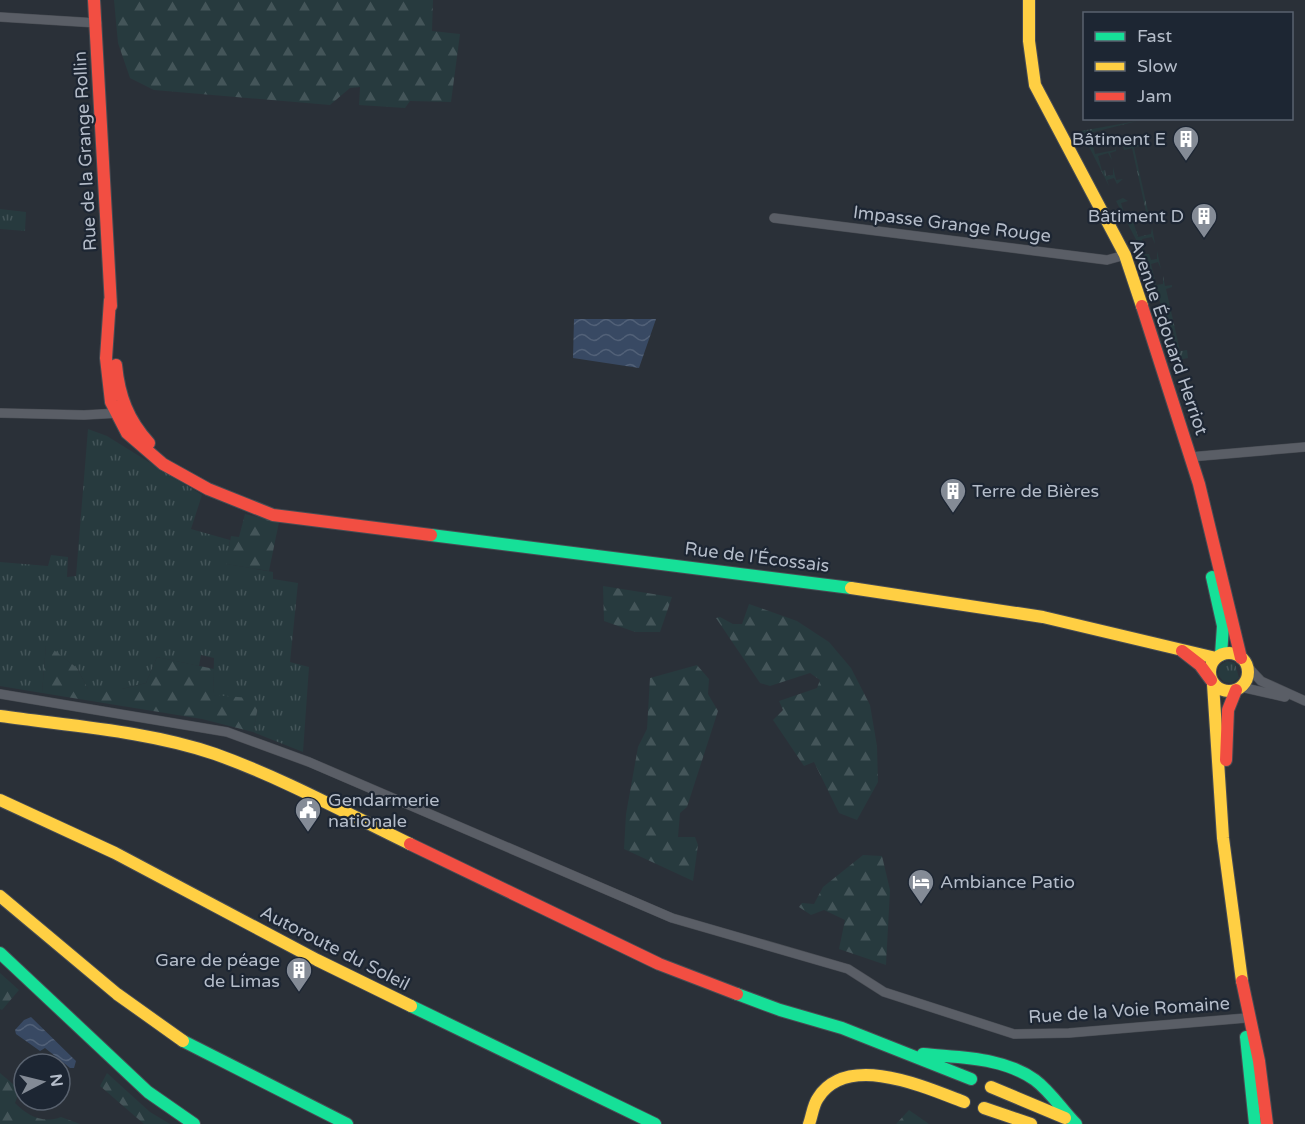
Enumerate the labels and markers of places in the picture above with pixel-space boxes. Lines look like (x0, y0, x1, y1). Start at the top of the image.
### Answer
building icon: Bâtiment E (1171, 124, 1201, 162)
place label: Bâtiment E (1072, 128, 1166, 150)
building icon: Bâtiment D (1189, 201, 1219, 239)
place label: Bâtiment D (1088, 205, 1184, 227)
building icon: Terre de Bières (938, 476, 968, 514)
place label: Terre de Bières (972, 480, 1099, 502)
place label: Gendarmerie nationale (328, 789, 439, 832)
public building icon: Gendarmerie nationale (293, 795, 323, 833)
hotel icon: Ambiance Patio (906, 867, 936, 905)
place label: Ambiance Patio (940, 871, 1075, 893)
place label: Gare de péage de Limas (155, 949, 280, 992)
building icon: Gare de péage de Limas (284, 955, 314, 993)

